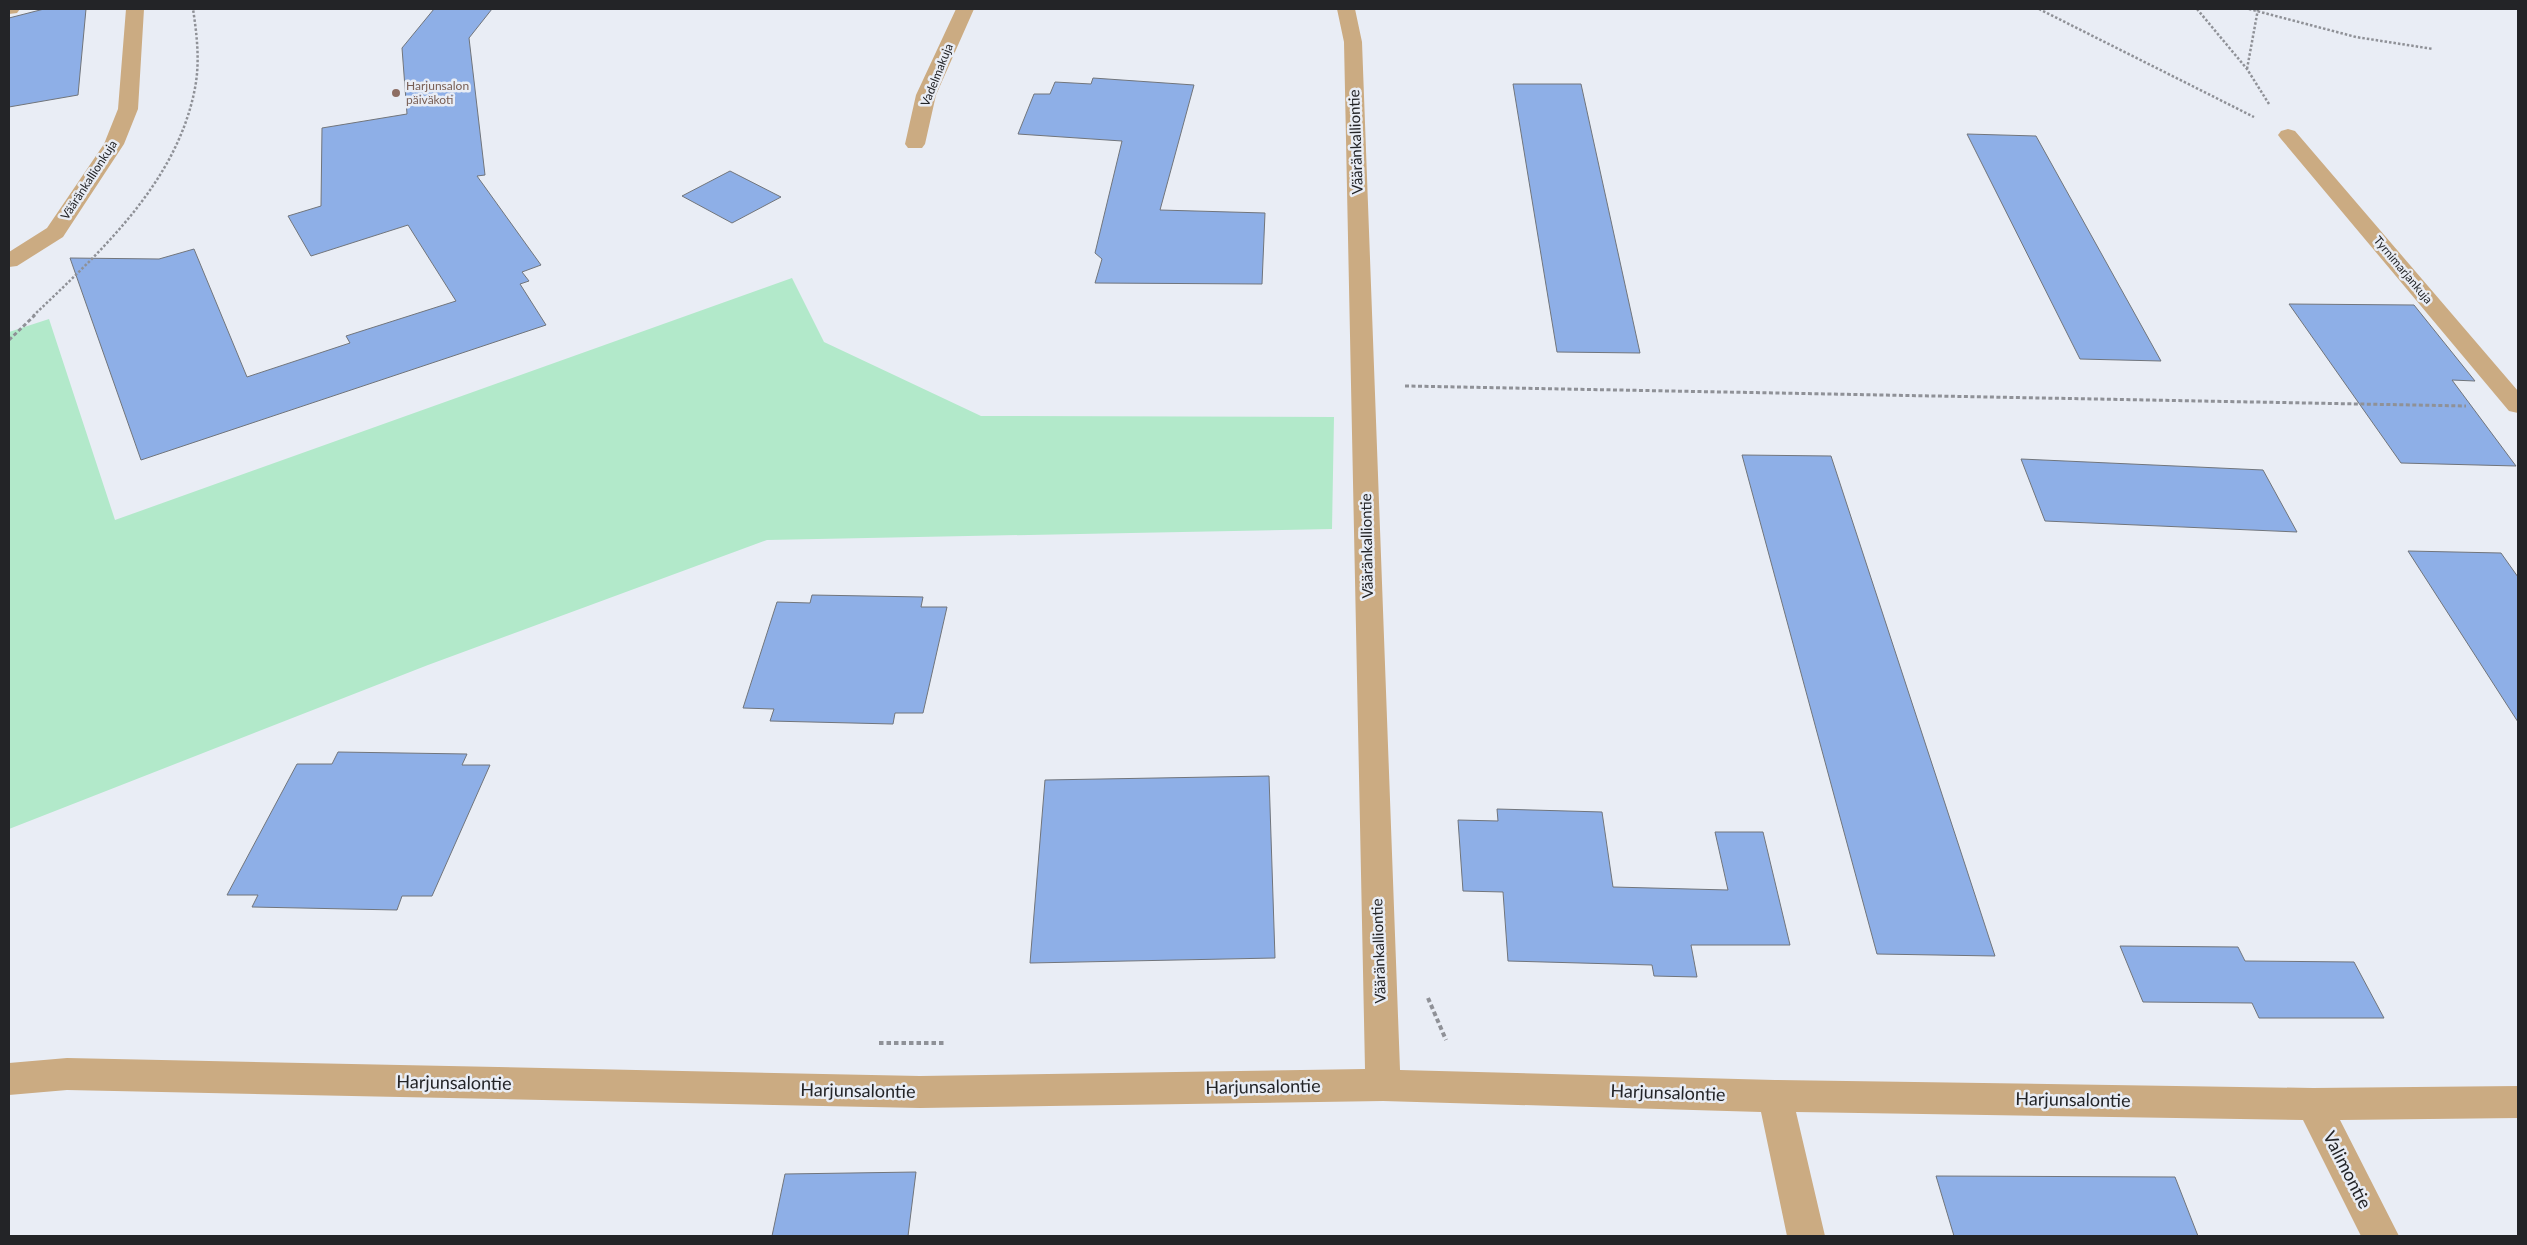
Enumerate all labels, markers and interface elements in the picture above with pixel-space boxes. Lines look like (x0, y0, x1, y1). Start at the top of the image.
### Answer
street label: Vadelmakuja (917, 41, 956, 108)
place label: Harjunsalon päiväkoti (406, 78, 469, 107)
marker: Harjunsalon päiväkoti (390, 87, 402, 99)
street label: Vääränkalliontie (1344, 89, 1366, 195)
street label: Vääränkallionkuja (57, 137, 120, 222)
street label: Tyrnimarjankuja (2371, 233, 2436, 307)
street label: Vääränkalliontie (1356, 493, 1376, 599)
street label: Vääränkalliontie (1367, 898, 1389, 1004)
street label: Harjunsalontie (396, 1070, 512, 1094)
street label: Harjunsalontie (1205, 1074, 1321, 1098)
street label: Harjunsalontie (800, 1078, 916, 1102)
street label: Harjunsalontie (1610, 1079, 1726, 1105)
street label: Harjunsalontie (2015, 1087, 2131, 1111)
street label: Valimontie (2319, 1127, 2377, 1212)

